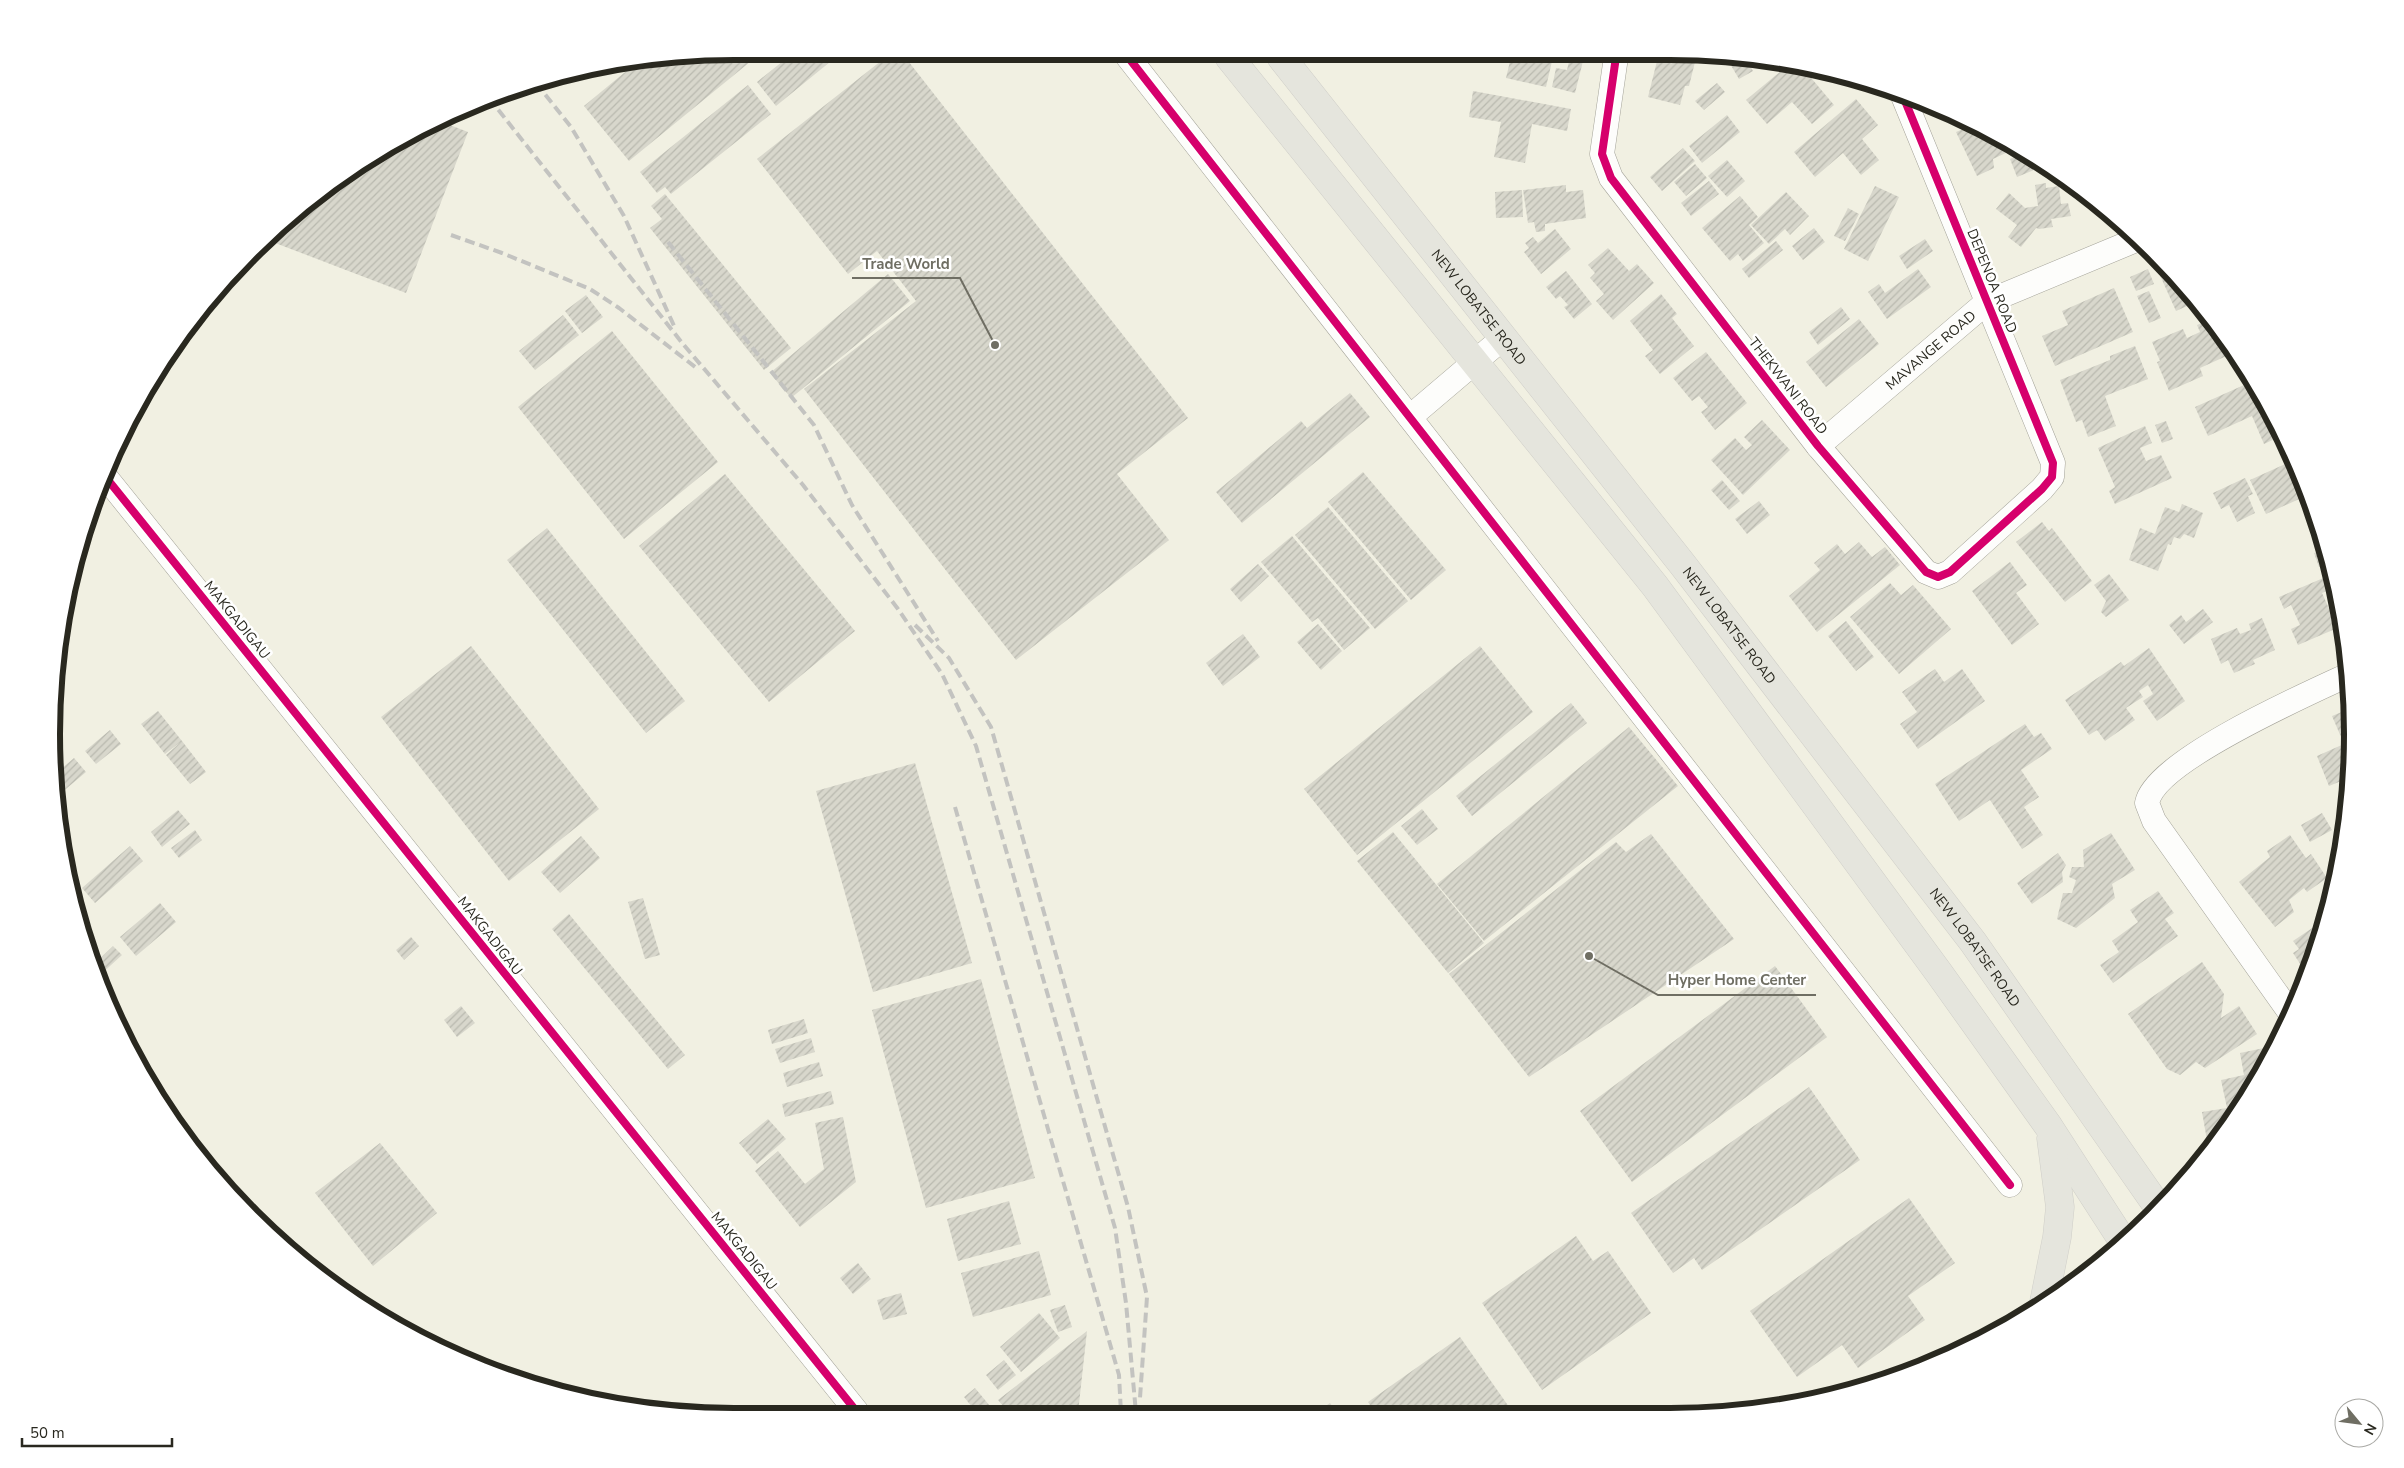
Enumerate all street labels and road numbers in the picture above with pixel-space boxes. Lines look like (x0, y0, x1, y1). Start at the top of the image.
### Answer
street label: DEPENOA ROAD (1962, 226, 2022, 336)
street label: NEW LOBATSE ROAD (1427, 245, 1531, 369)
street label: MAVANGE ROAD (1881, 306, 1980, 394)
street label: THEKWANI ROAD (1744, 333, 1832, 439)
street label: NEW LOBATSE ROAD (1678, 563, 1781, 688)
street label: MAKGADIGAU (200, 577, 274, 663)
street label: NEW LOBATSE ROAD (1925, 884, 2025, 1011)
street label: MAKGADIGAU (453, 893, 527, 979)
street label: MAKGADIGAU (707, 1208, 781, 1294)

